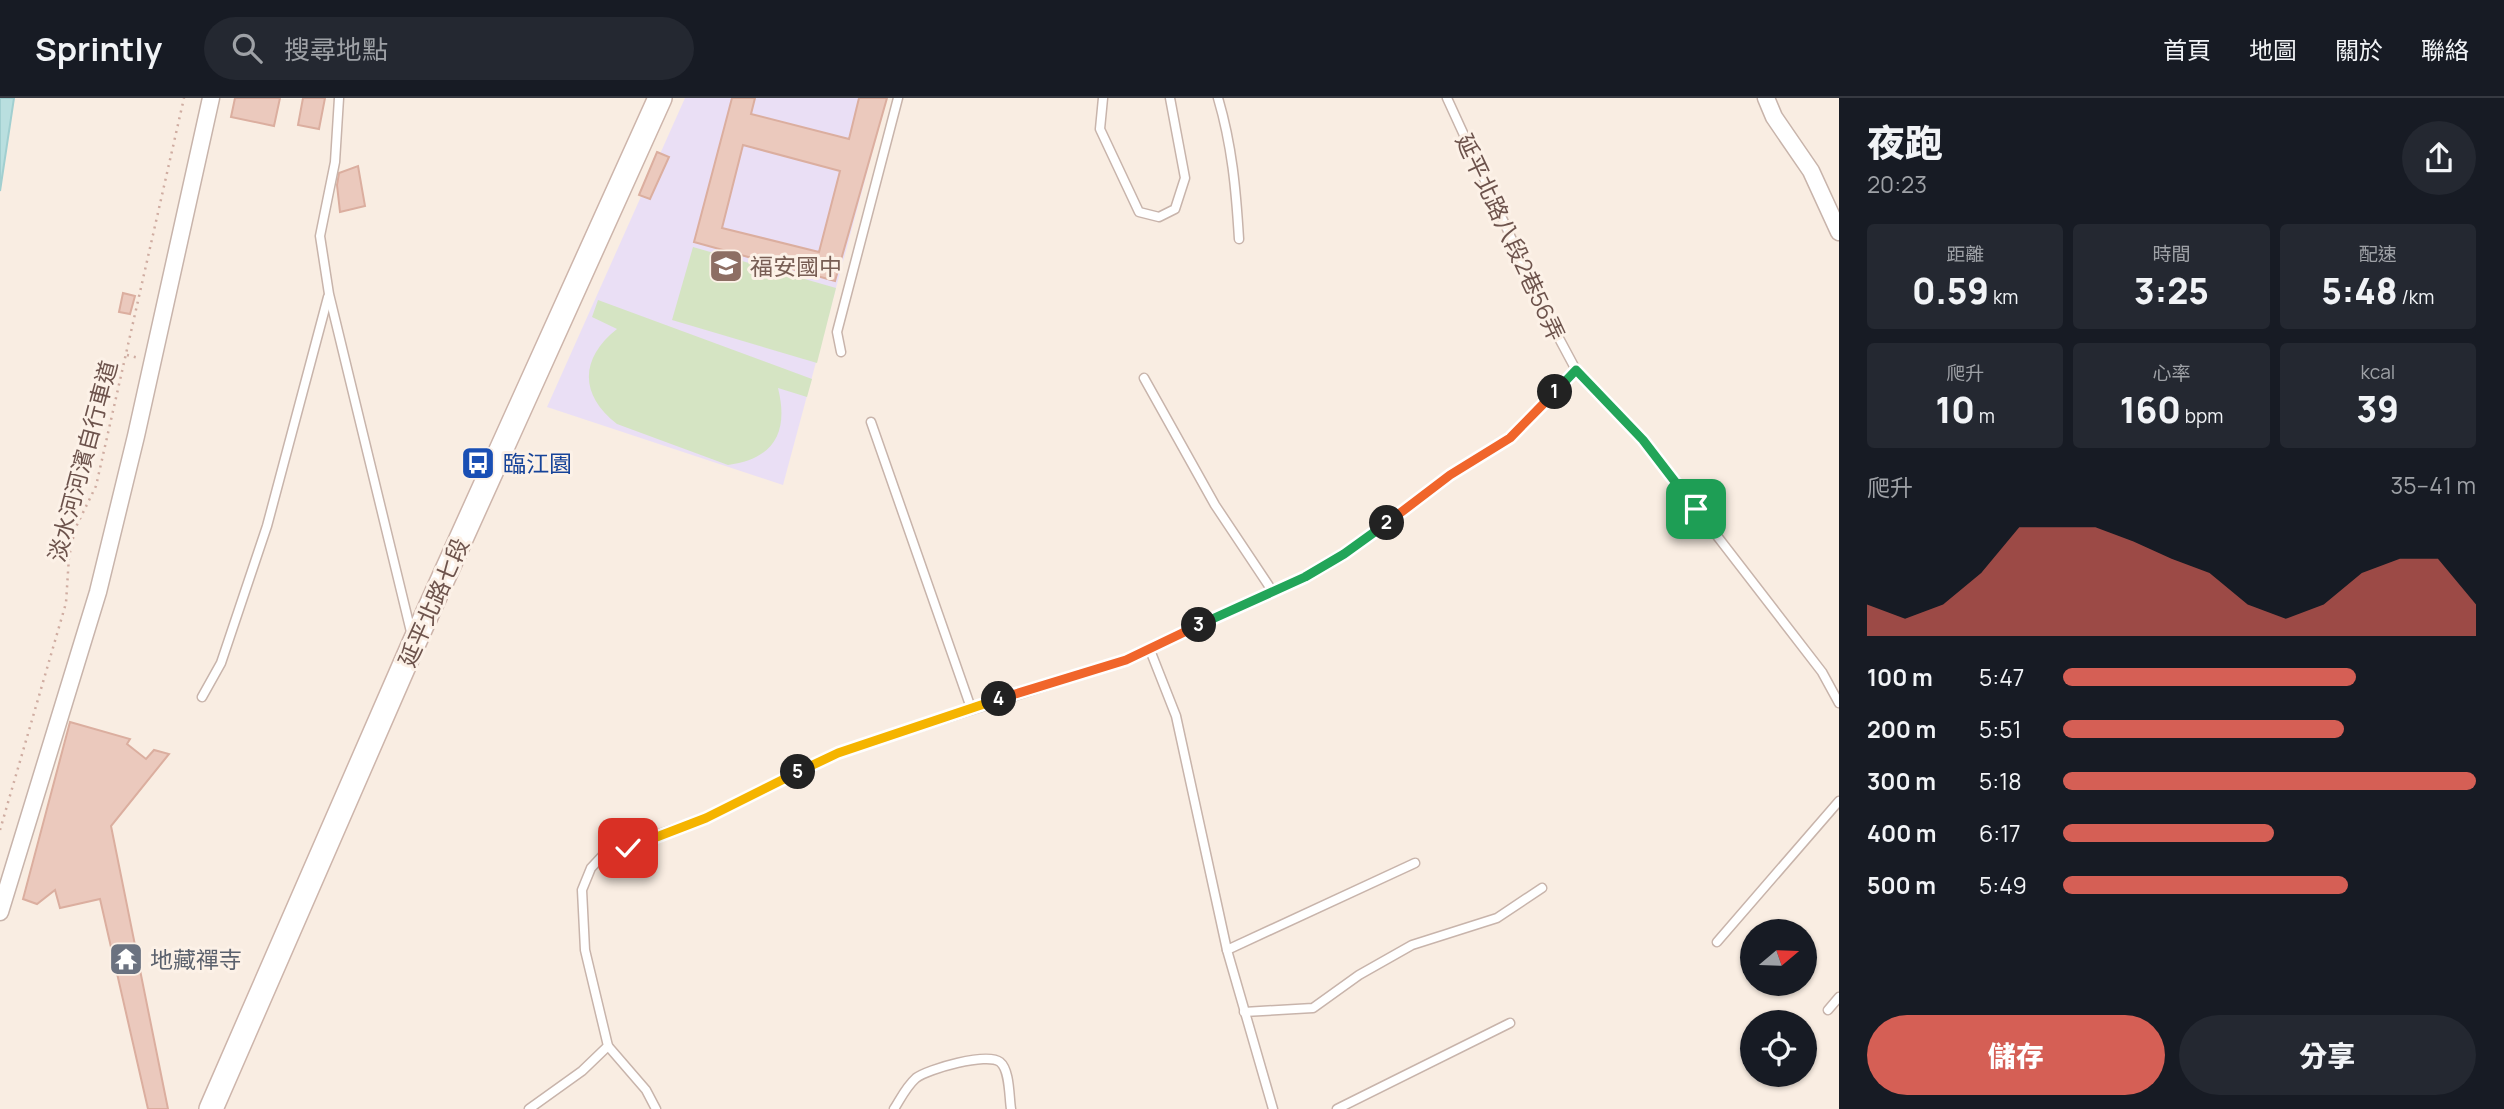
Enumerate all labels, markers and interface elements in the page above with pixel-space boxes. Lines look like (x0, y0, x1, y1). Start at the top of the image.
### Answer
search box (204, 17, 694, 80)
text: Sprintly (35, 26, 162, 71)
icon: search (228, 29, 266, 67)
text: 搜尋地點 (284, 31, 388, 67)
text: 首頁 (2163, 33, 2211, 66)
text: 地圖 (2249, 33, 2297, 66)
text: 關於 (2335, 33, 2383, 66)
text: 聯絡 (2421, 33, 2469, 66)
text: 夜跑 (1867, 116, 1943, 168)
button: share (2402, 121, 2476, 195)
street label: 延平北路八段2巷56弄 (1449, 128, 1573, 346)
text: 20:23 (1867, 168, 1927, 200)
text: 距離 (1946, 241, 1984, 267)
text: 時間 (2152, 241, 2191, 267)
text: 配速 (2359, 241, 2397, 267)
school or university icon: 福安國中 (707, 247, 745, 285)
place label: 福安國中 (750, 250, 842, 282)
text: 0.59 (1912, 267, 1989, 315)
text: 3:25 (2134, 267, 2209, 315)
text: 5:48 (2321, 267, 2398, 315)
text: km (1989, 284, 2018, 310)
text: /km (2398, 284, 2434, 310)
street label: 淡水河河濱自行車道 (40, 357, 124, 565)
text: kcal (2360, 359, 2395, 385)
text: 爬升 (1946, 360, 1984, 386)
text: 心率 (2152, 360, 2191, 386)
pin: 1 (1538, 374, 1572, 410)
text: 1 (1550, 378, 1559, 404)
text: 39 (2357, 385, 2399, 433)
text: 10 (1935, 386, 1975, 434)
text: 160 (2120, 386, 2181, 434)
text: m (1975, 403, 1995, 429)
text: bpm (2181, 403, 2223, 429)
bus stop icon: 臨江園 (459, 444, 497, 482)
place label: 臨江園 (503, 447, 572, 479)
text: 35–41 m (2390, 469, 2476, 501)
text: 爬升 (1867, 471, 1913, 503)
pin (1666, 479, 1726, 539)
icon: arrive (1677, 490, 1715, 528)
pin: 2 (1370, 506, 1404, 540)
text: 2 (1381, 509, 1392, 535)
street label: 延平北路七段 (390, 532, 476, 672)
pin: 3 (1182, 608, 1216, 642)
text: 3 (1193, 611, 1204, 637)
text: 100 m (1867, 661, 1933, 693)
text: 5:47 (1979, 661, 2024, 693)
pin: 4 (982, 682, 1016, 716)
text: 4 (993, 685, 1004, 711)
text: 200 m (1867, 713, 1936, 745)
text: 5:51 (1979, 713, 2021, 745)
pin: 5 (780, 754, 816, 790)
text: 5 (792, 758, 803, 784)
text: 300 m (1867, 765, 1936, 797)
text: 5:18 (1979, 765, 2021, 797)
text: 400 m (1867, 817, 1937, 849)
text: 6:17 (1979, 817, 2021, 849)
pin (598, 818, 658, 878)
icon: check (609, 829, 647, 867)
text: 500 m (1867, 869, 1936, 901)
text: 5:49 (1979, 869, 2027, 901)
north arrow (1740, 919, 1816, 996)
map controls (1740, 919, 1817, 1087)
temple icon: 地藏禪寺 (107, 940, 145, 978)
place label: 地藏禪寺 (150, 943, 242, 975)
button: locate (1740, 1010, 1817, 1087)
button: 儲存 (1867, 1015, 2165, 1095)
button: 分享 (2179, 1015, 2476, 1095)

